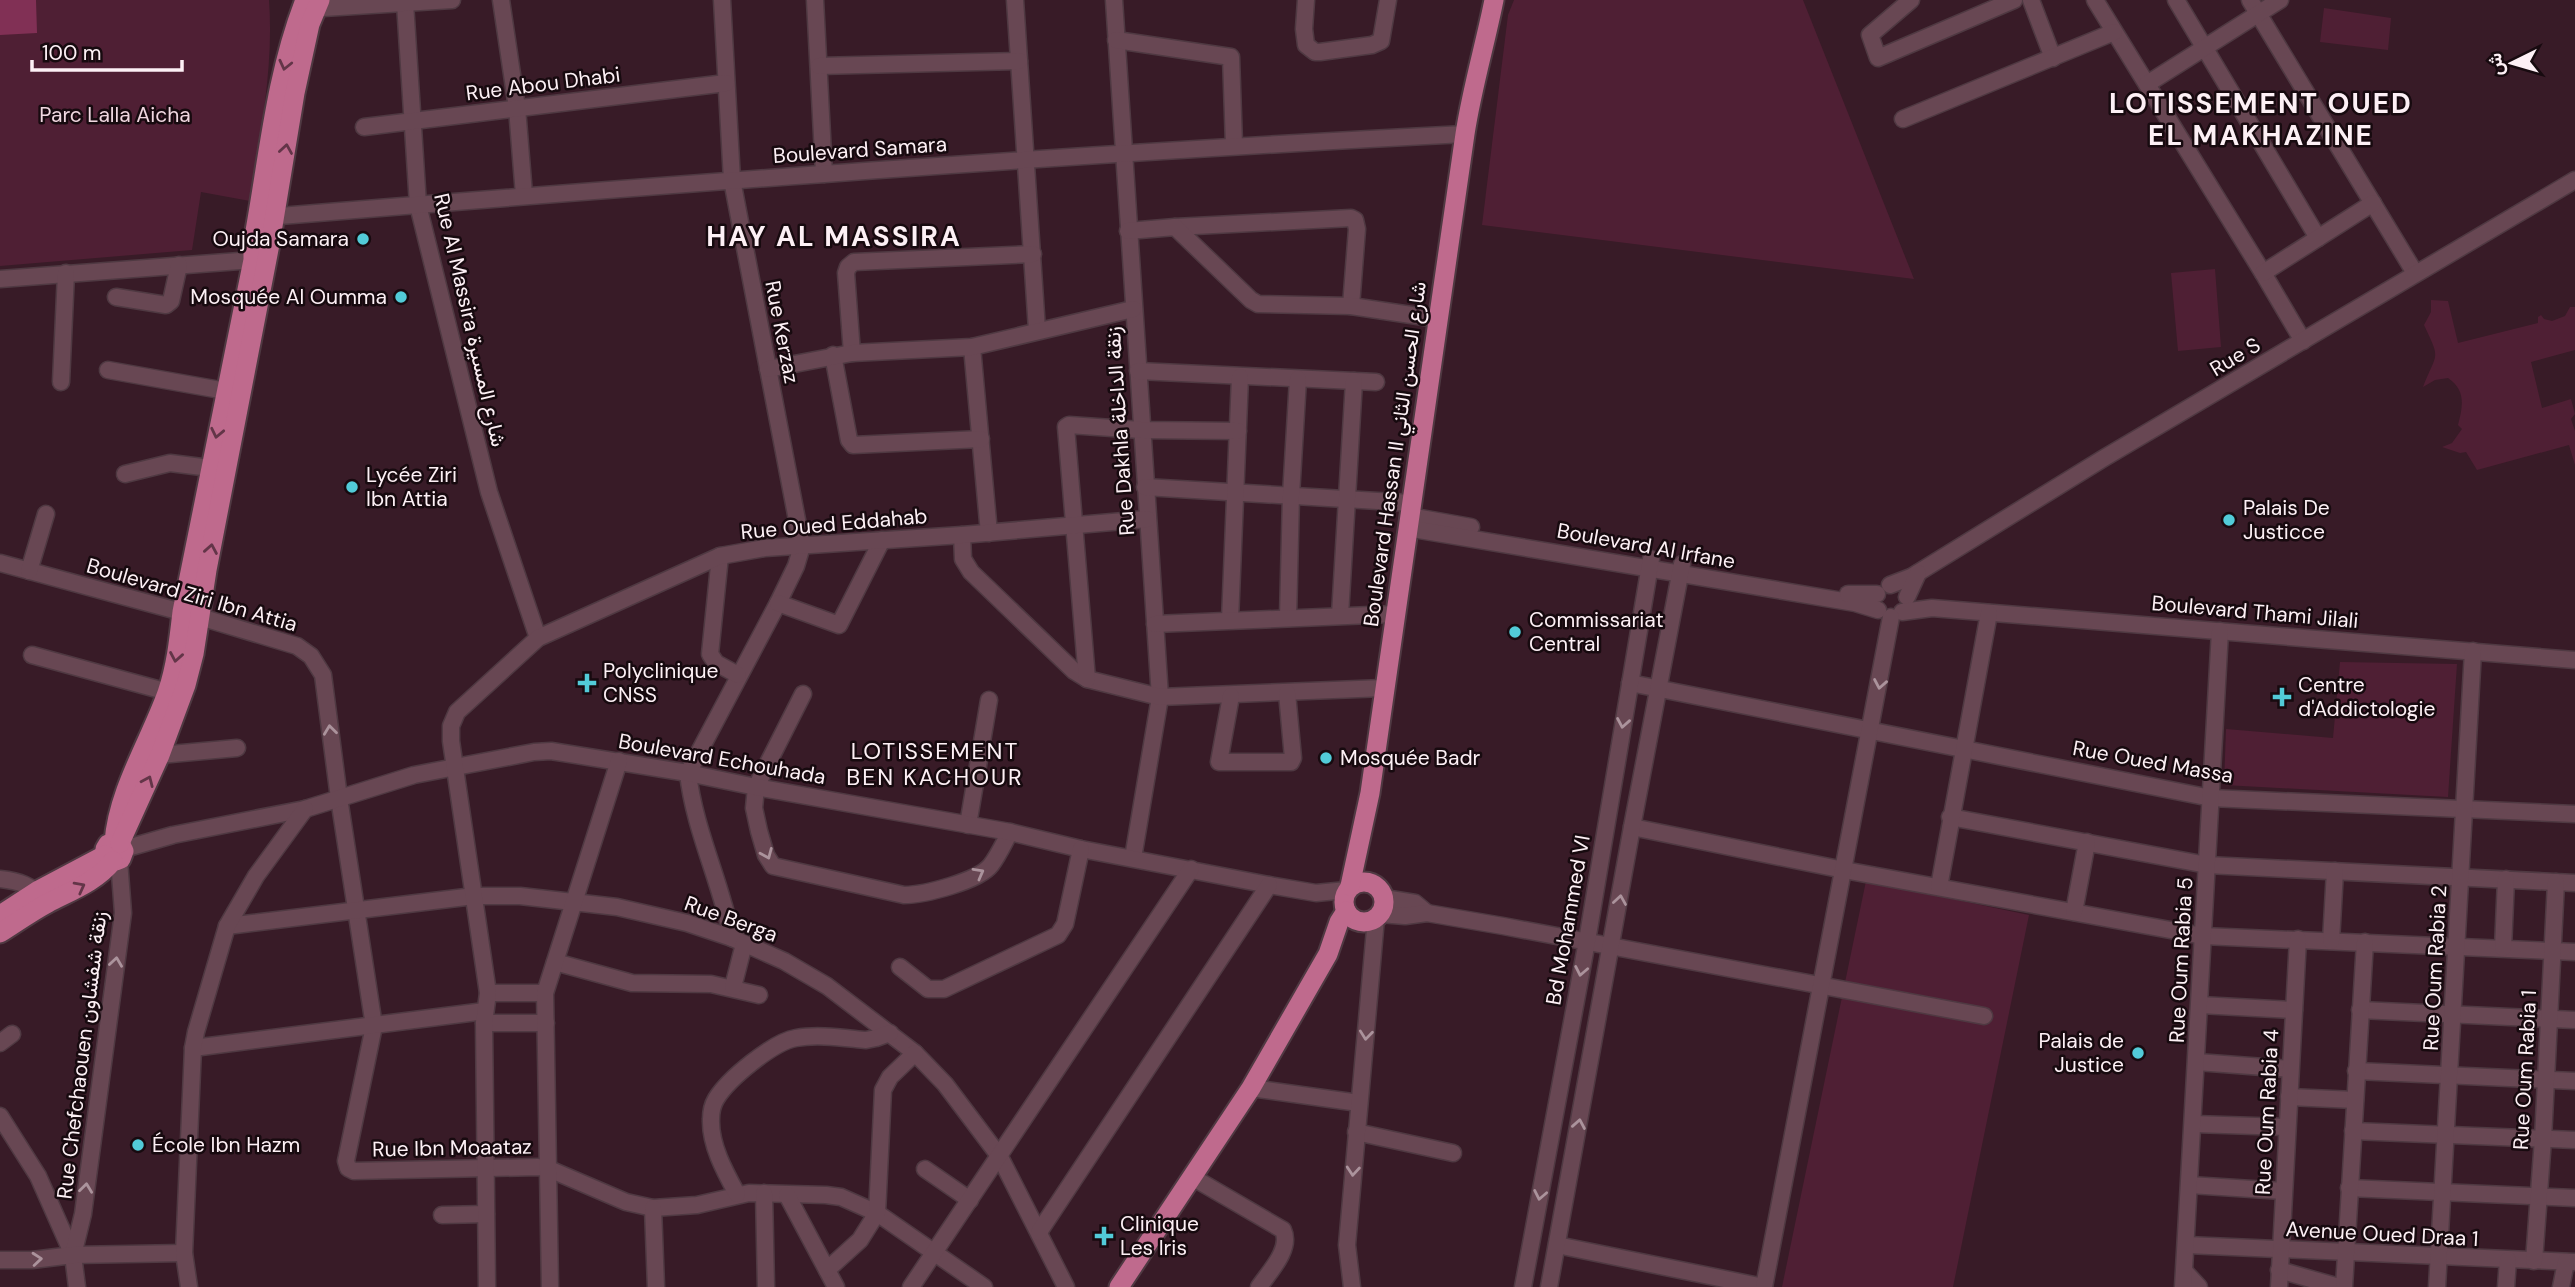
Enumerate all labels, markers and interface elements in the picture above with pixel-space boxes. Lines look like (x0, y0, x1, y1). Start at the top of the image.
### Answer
scale bar (32, 28, 182, 72)
north arrow (2477, 28, 2547, 98)
text: 100 m (42, 39, 102, 67)
text: ش (2482, 52, 2509, 77)
one-way arrow (279, 59, 294, 71)
street label: Rue Abou Dhabi (464, 61, 622, 107)
district label: LOTISSEMENT OUED EL MAKHAZINE (2109, 85, 2413, 154)
park label: Parc Lalla Aicha (39, 101, 191, 129)
street label: Boulevard Samara (772, 130, 948, 170)
one-way arrow (278, 143, 293, 154)
street label: Rue Al Massira شارع المسيرة (427, 191, 513, 449)
district label: HAY AL MASSIRA (706, 218, 962, 255)
place label: Oujda Samara (213, 225, 349, 253)
marker: Oujda Samara (355, 231, 371, 247)
street label: Rue Kerzaz (758, 278, 806, 386)
street label: Boulevard Hassan II شارع الحسن الثاني (1357, 280, 1436, 629)
place label: Mosquée Al Oumma (190, 283, 387, 311)
marker: Mosquée Al Oumma (393, 289, 409, 305)
street label: Rue Dakhla زنقة الداخلة (1099, 326, 1141, 536)
street label: Rue S (2205, 331, 2265, 383)
one-way arrow (211, 427, 225, 439)
place label: Lycée Ziri Ibn Attia (366, 461, 457, 513)
marker: Lycée Ziri Ibn Attia (344, 479, 360, 495)
place label: Palais De Justicce (2243, 494, 2330, 546)
street label: Rue Oued Eddahab (740, 502, 928, 546)
marker: Palais De Justicce (2221, 512, 2237, 528)
street label: Boulevard Al Irfane (1555, 517, 1737, 575)
one-way arrow (202, 543, 217, 555)
street label: Boulevard Ziri Ibn Attia (83, 552, 301, 638)
street label: Boulevard Thami Jilali (2150, 589, 2360, 635)
place label: Commissariat Central (1529, 606, 1664, 658)
marker: Commissariat Central (1507, 624, 1523, 640)
one-way arrow (169, 651, 184, 663)
place label: Polyclinique CNSS (603, 657, 718, 709)
place label: Centre d'Addictologie (2298, 671, 2436, 723)
marker: Polyclinique CNSS (577, 673, 597, 693)
one-way arrow (1873, 678, 1888, 690)
marker: Centre d'Addictologie (2272, 687, 2292, 707)
one-way arrow (1616, 717, 1631, 729)
one-way arrow (323, 724, 338, 736)
street label: Boulevard Echouhada (616, 727, 828, 791)
street label: Rue Oued Massa (2071, 734, 2235, 790)
district label: LOTISSEMENT BEN KACHOUR (846, 736, 1024, 792)
place label: Mosquée Badr (1340, 744, 1481, 772)
marker: Mosquée Badr (1318, 750, 1334, 766)
one-way arrow (140, 776, 154, 788)
street label: Bd Mohammed VI (1539, 833, 1597, 1007)
one-way arrow (758, 847, 772, 859)
one-way arrow (971, 868, 984, 881)
street label: Rue Oum Rabia 5 (2163, 876, 2199, 1044)
one-way arrow (72, 882, 85, 895)
street label: Rue Oum Rabia 2 (2417, 885, 2453, 1051)
street label: Rue Berga (681, 889, 781, 949)
one-way arrow (1612, 894, 1627, 906)
street label: Rue Chefchaouen زنقة شفشاون (50, 909, 114, 1201)
one-way arrow (109, 956, 124, 968)
one-way arrow (1575, 965, 1590, 977)
street label: Rue Oum Rabia 1 (2507, 989, 2543, 1151)
place label: Palais de Justice (2039, 1027, 2124, 1079)
street label: Rue Oum Rabia 4 (2249, 1028, 2285, 1196)
one-way arrow (1358, 1029, 1373, 1041)
marker: Palais de Justice (2130, 1045, 2146, 1061)
one-way arrow (1571, 1118, 1586, 1130)
place label: École Ibn Hazm (152, 1131, 300, 1159)
street label: Rue Ibn Moaataz (372, 1133, 532, 1163)
marker: École Ibn Hazm (130, 1137, 146, 1153)
one-way arrow (1346, 1166, 1361, 1177)
one-way arrow (79, 1182, 94, 1194)
one-way arrow (1533, 1189, 1548, 1201)
place label: Clinique Les Iris (1120, 1210, 1199, 1262)
street label: Avenue Oued Draa 1 (2285, 1215, 2479, 1253)
marker: Clinique Les Iris (1094, 1226, 1114, 1246)
one-way arrow (31, 1252, 42, 1267)

